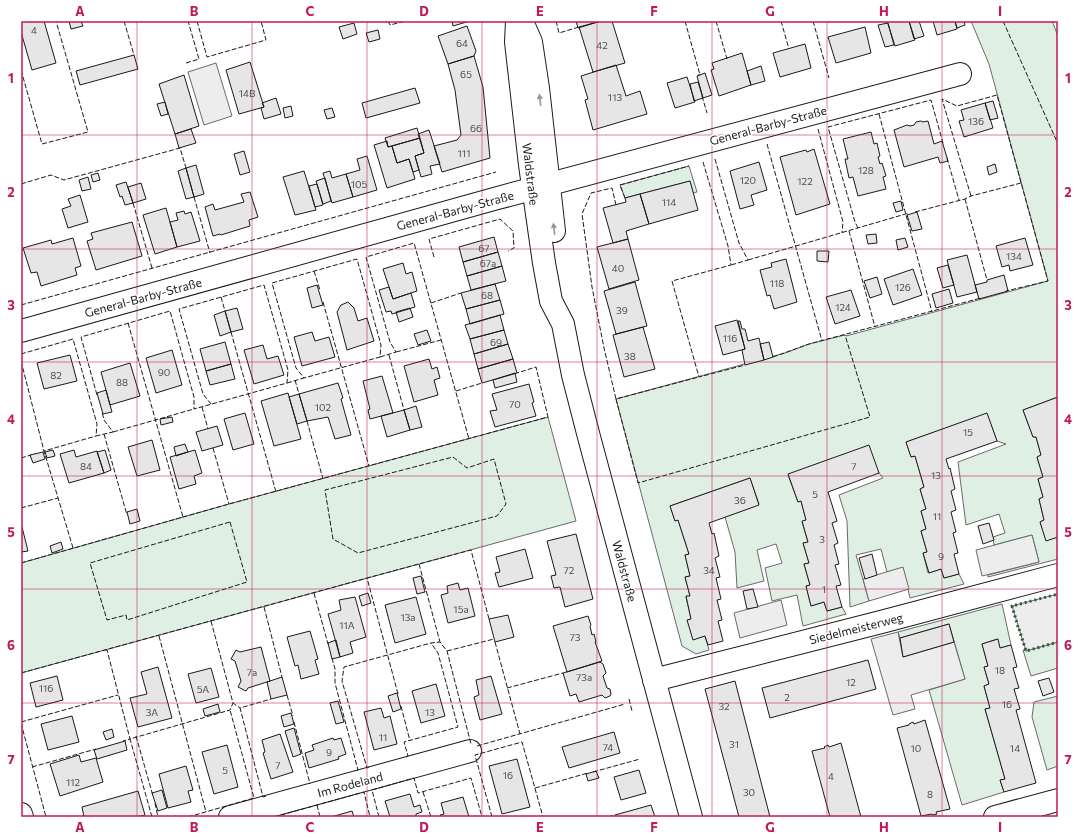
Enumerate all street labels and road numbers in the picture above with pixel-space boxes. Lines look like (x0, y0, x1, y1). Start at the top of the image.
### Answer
street label: General-Barby-Straße (708, 103, 828, 147)
street label: Waldstraße (520, 142, 542, 206)
street label: General-Barby-Straße (395, 188, 515, 232)
street label: General-Barby-Straße (83, 275, 203, 319)
street label: Waldstraße (610, 539, 640, 603)
street label: Siedelmeisterweg (808, 609, 905, 646)
street label: Im Rodeland (316, 769, 384, 799)

